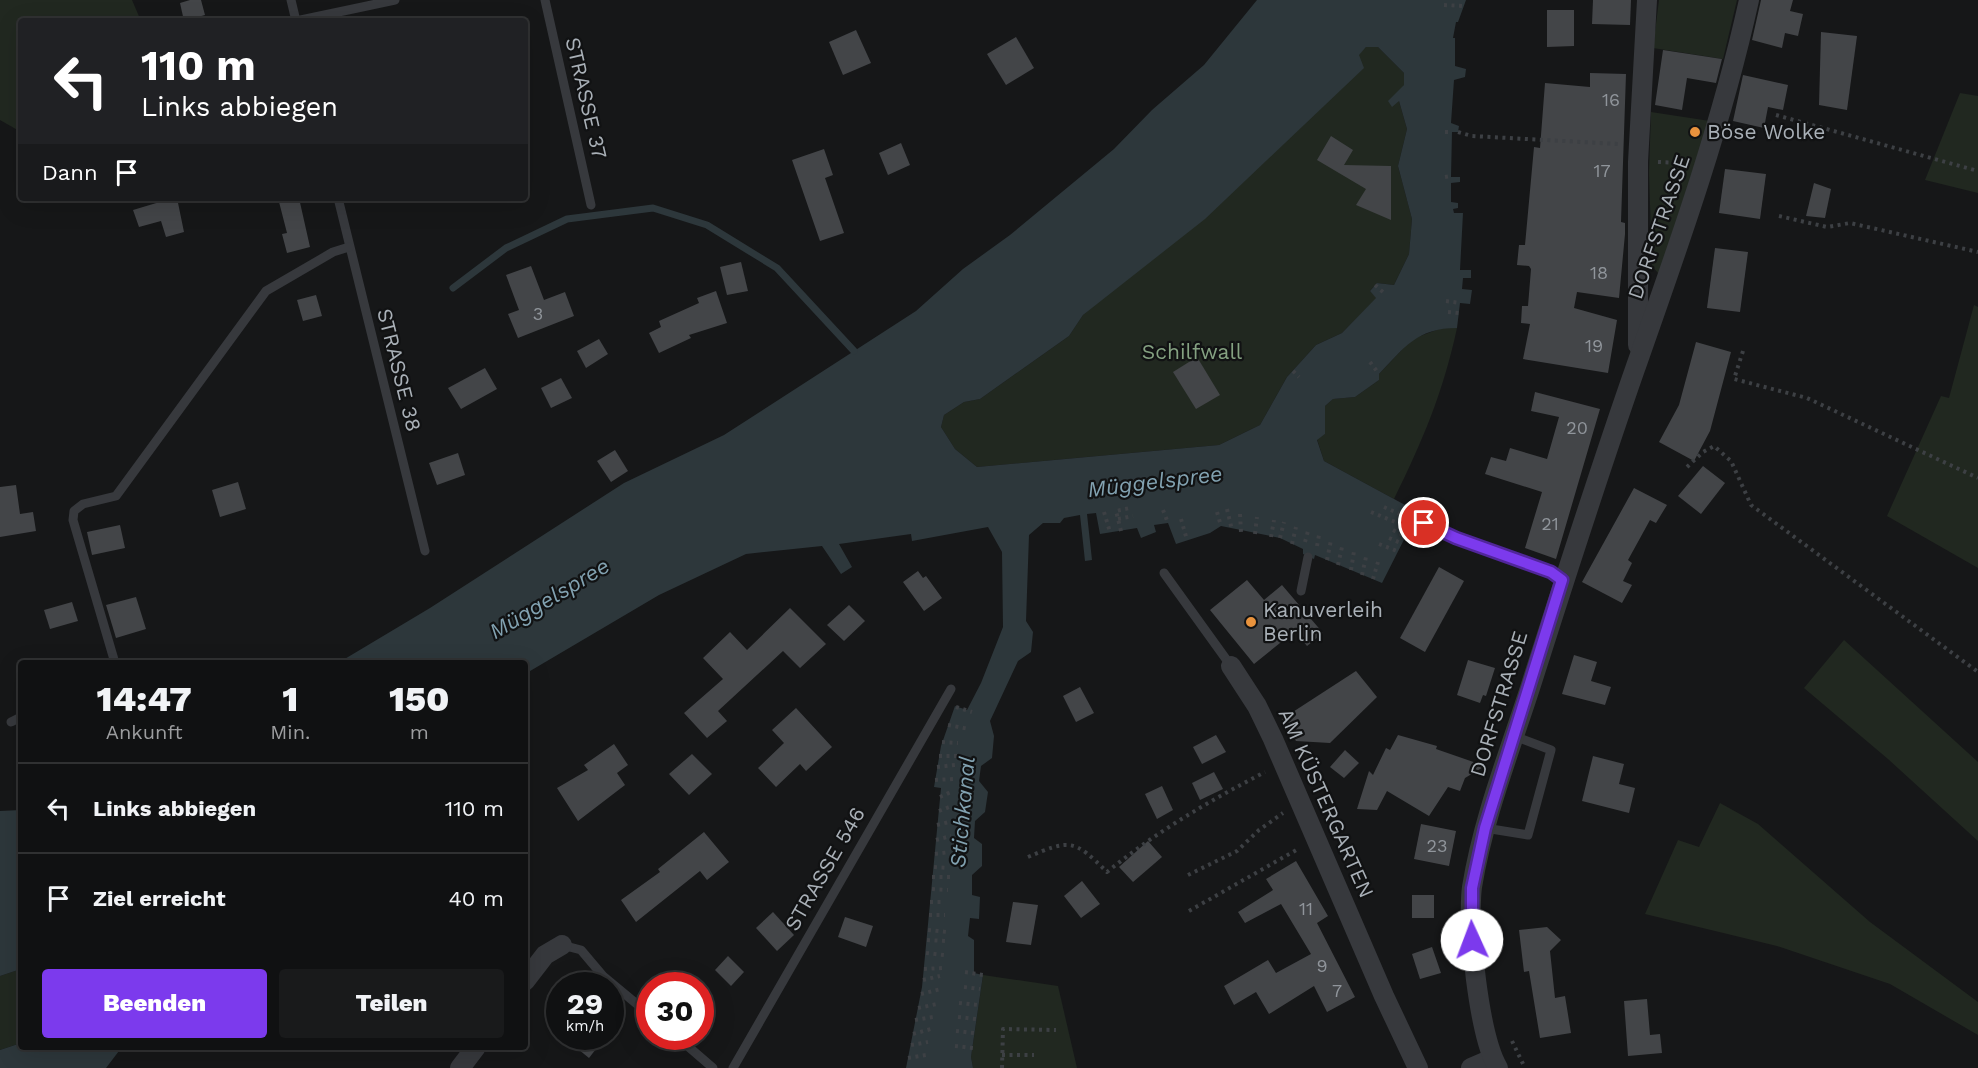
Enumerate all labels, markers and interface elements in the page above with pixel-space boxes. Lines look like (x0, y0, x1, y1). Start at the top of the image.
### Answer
street label: STRASSE 37 (560, 35, 613, 161)
text: 110 m (141, 41, 256, 90)
icon: left (42, 42, 120, 120)
house number: 16 (1602, 89, 1620, 110)
text: Links abbiegen (141, 91, 338, 123)
place label: Böse Wolke (1707, 119, 1825, 144)
marker: Böse Wolke (1688, 125, 1702, 139)
street label: DORFSTRASSE (1622, 151, 1695, 302)
icon: arrive (110, 156, 143, 189)
text: Dann (42, 160, 98, 185)
house number: 17 (1593, 160, 1611, 181)
house number: 18 (1590, 262, 1608, 283)
house number: 3 (533, 303, 543, 324)
street label: STRASSE 38 (372, 306, 427, 434)
house number: 19 (1585, 335, 1603, 356)
park label: Schilfwall (1142, 339, 1243, 364)
house number: 20 (1566, 417, 1588, 438)
water label: Müggelspree (1086, 461, 1224, 502)
pin (1398, 497, 1449, 548)
icon: arrive (1407, 506, 1440, 539)
house number: 21 (1541, 513, 1559, 534)
water label: Müggelspree (485, 553, 614, 644)
place label: Kanuverleih Berlin (1263, 597, 1383, 646)
marker: Kanuverleih Berlin (1244, 615, 1258, 629)
street label: DORFSTRASSE (1464, 628, 1533, 780)
text: 14:47 (97, 678, 192, 720)
text: 1 (282, 678, 298, 720)
text: 150 (389, 678, 449, 720)
street label: AM KÜSTERGARTEN (1273, 704, 1379, 901)
text: Ankunft (106, 720, 183, 744)
text: Min. (270, 720, 310, 744)
text: m (410, 720, 429, 744)
water label: Stichkanal (945, 755, 980, 869)
icon: left (42, 792, 75, 825)
text: Links abbiegen (93, 796, 256, 821)
text: 110 m (445, 796, 504, 821)
street label: STRASSE 546 (779, 803, 870, 935)
house number: 23 (1427, 835, 1448, 856)
icon: arrive (42, 882, 75, 915)
text: Ziel erreicht (93, 886, 226, 911)
text: 40 m (448, 886, 504, 911)
house number: 11 (1299, 898, 1313, 919)
position arrow (1440, 908, 1504, 972)
house number: 9 (1316, 955, 1328, 976)
button: Beenden (42, 969, 267, 1038)
button: Teilen (279, 969, 504, 1038)
speed limit sign: 30 (636, 972, 714, 1050)
house number: 7 (1332, 980, 1342, 1001)
text: 29 (567, 986, 603, 1021)
text: km/h (566, 1017, 604, 1035)

